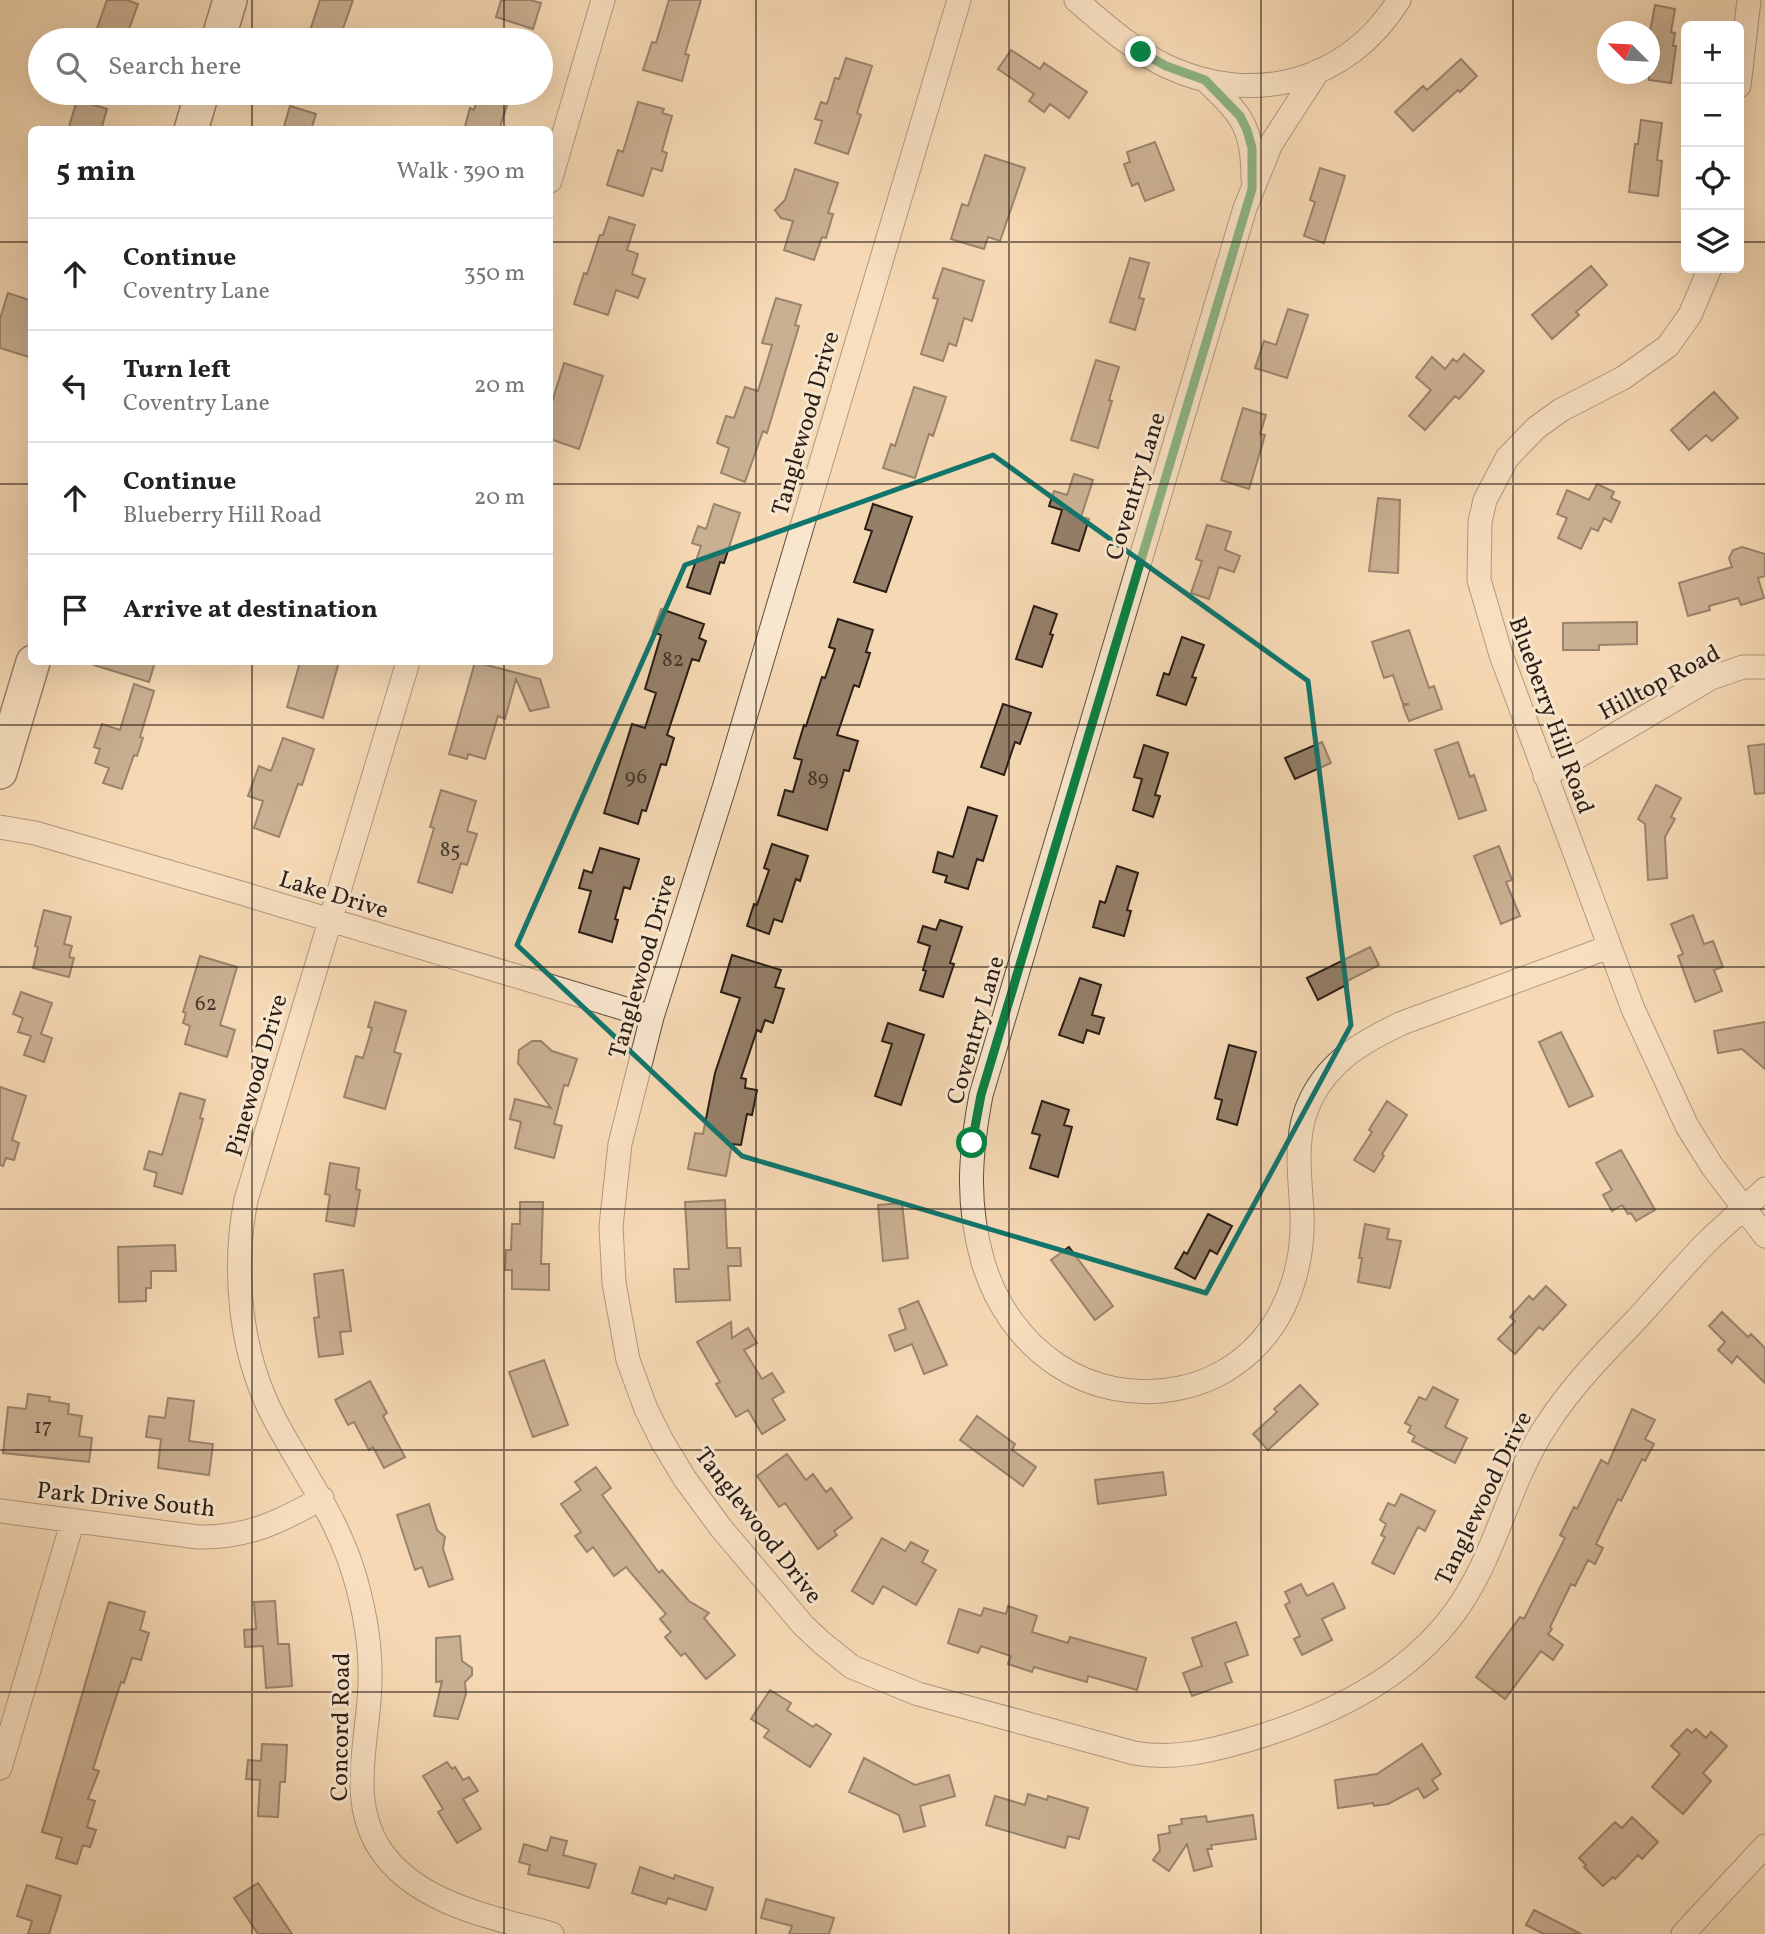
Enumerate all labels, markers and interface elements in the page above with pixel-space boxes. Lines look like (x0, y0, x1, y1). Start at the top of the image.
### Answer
north arrow (1597, 21, 1660, 84)
map controls (1681, 21, 1744, 273)
button: + (1681, 21, 1744, 84)
search box (28, 28, 553, 105)
route end (1125, 36, 1156, 67)
icon: search (52, 48, 90, 86)
text: Search here (108, 49, 241, 85)
button: − (1681, 84, 1744, 147)
button: locate (1681, 147, 1744, 210)
text: 5 min (56, 151, 136, 193)
text: Walk · 390 m (396, 156, 525, 188)
button: layers (1681, 210, 1744, 273)
text: Continue (123, 240, 236, 276)
icon: ahead (56, 255, 94, 293)
text: 350 m (464, 258, 525, 290)
text: Coventry Lane (123, 276, 270, 308)
street label: Tanglewood Drive (764, 327, 849, 520)
text: Turn left (123, 352, 231, 388)
icon: left (56, 367, 94, 405)
text: 20 m (474, 370, 525, 402)
text: Coventry Lane (123, 388, 270, 420)
street label: Coventry Lane (1098, 408, 1176, 565)
text: Continue (123, 464, 236, 500)
icon: ahead (56, 479, 94, 517)
text: 20 m (474, 482, 525, 514)
text: Blueberry Hill Road (123, 500, 322, 532)
icon: arrive (56, 591, 94, 629)
text: Arrive at destination (123, 592, 378, 628)
street label: Blueberry Hill Road (1499, 612, 1602, 819)
street label: Hilltop Road (1593, 637, 1727, 730)
house number: 82 (662, 646, 684, 675)
house number: 96 (625, 763, 647, 792)
house number: 89 (807, 765, 829, 794)
house number: 85 (440, 836, 460, 865)
street label: Lake Drive (274, 863, 392, 929)
street label: Tanglewood Drive (601, 870, 686, 1063)
street label: Coventry Lane (939, 952, 1014, 1109)
house number: 62 (195, 990, 217, 1019)
street label: Pinewood Drive (219, 990, 297, 1161)
route start (956, 1127, 987, 1158)
street label: Tanglewood Drive (1428, 1406, 1542, 1592)
house number: 17 (34, 1413, 52, 1442)
street label: Tanglewood Drive (685, 1441, 829, 1612)
street label: Park Drive South (35, 1475, 217, 1527)
street label: Concord Road (324, 1652, 360, 1802)

